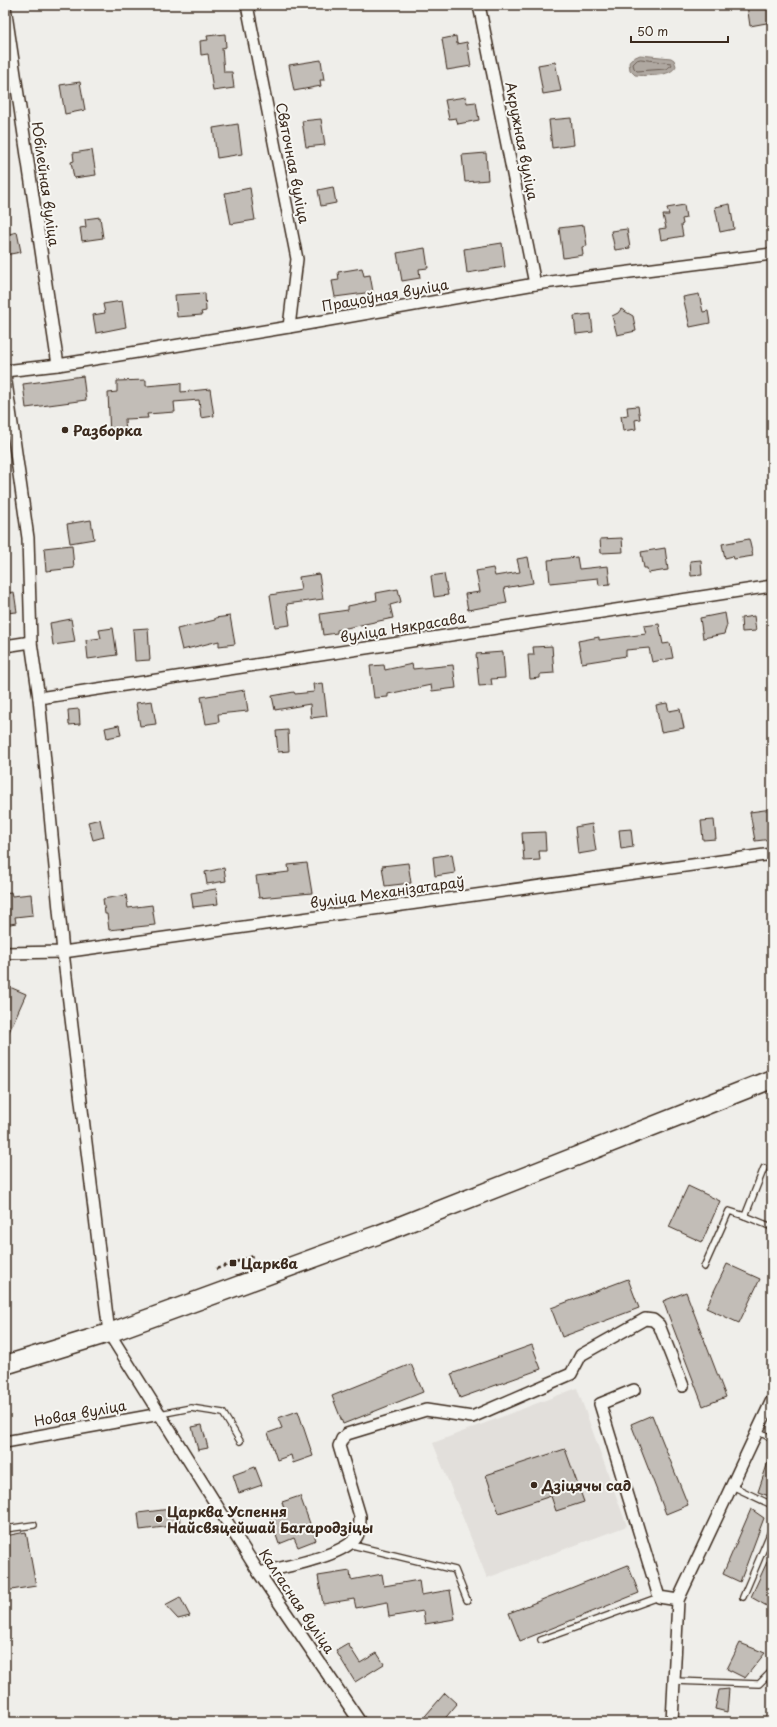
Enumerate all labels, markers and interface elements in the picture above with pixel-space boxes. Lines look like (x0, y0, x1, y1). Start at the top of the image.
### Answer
scale bar (631, 18, 728, 44)
text: 50 m (637, 22, 668, 40)
street label: Акружная вуліца (500, 80, 544, 202)
street label: Святочная вуліца (271, 101, 315, 226)
street label: Юбілейная вуліца (27, 120, 65, 248)
street label: Працоўная вуліца (320, 273, 450, 316)
place label: Разборка (73, 420, 143, 441)
marker: Разборка (60, 425, 70, 435)
street label: вуліца Някрасава (338, 607, 468, 647)
street label: вуліца Механізатараў (308, 871, 466, 913)
place label: Царква (241, 1253, 298, 1274)
marker: Царква (228, 1258, 238, 1268)
street label: Новая вуліца (32, 1394, 128, 1431)
place label: Дзіцячы сад (541, 1475, 632, 1496)
marker: Дзіцячы сад (529, 1480, 539, 1490)
place label: Царква Успення Найсвяцейшай Багародзіцы (167, 1501, 373, 1538)
marker: Царква Успення Найсвяцейшай Багародзіцы (154, 1514, 164, 1524)
street label: Калгасная вуліца (254, 1544, 340, 1658)

